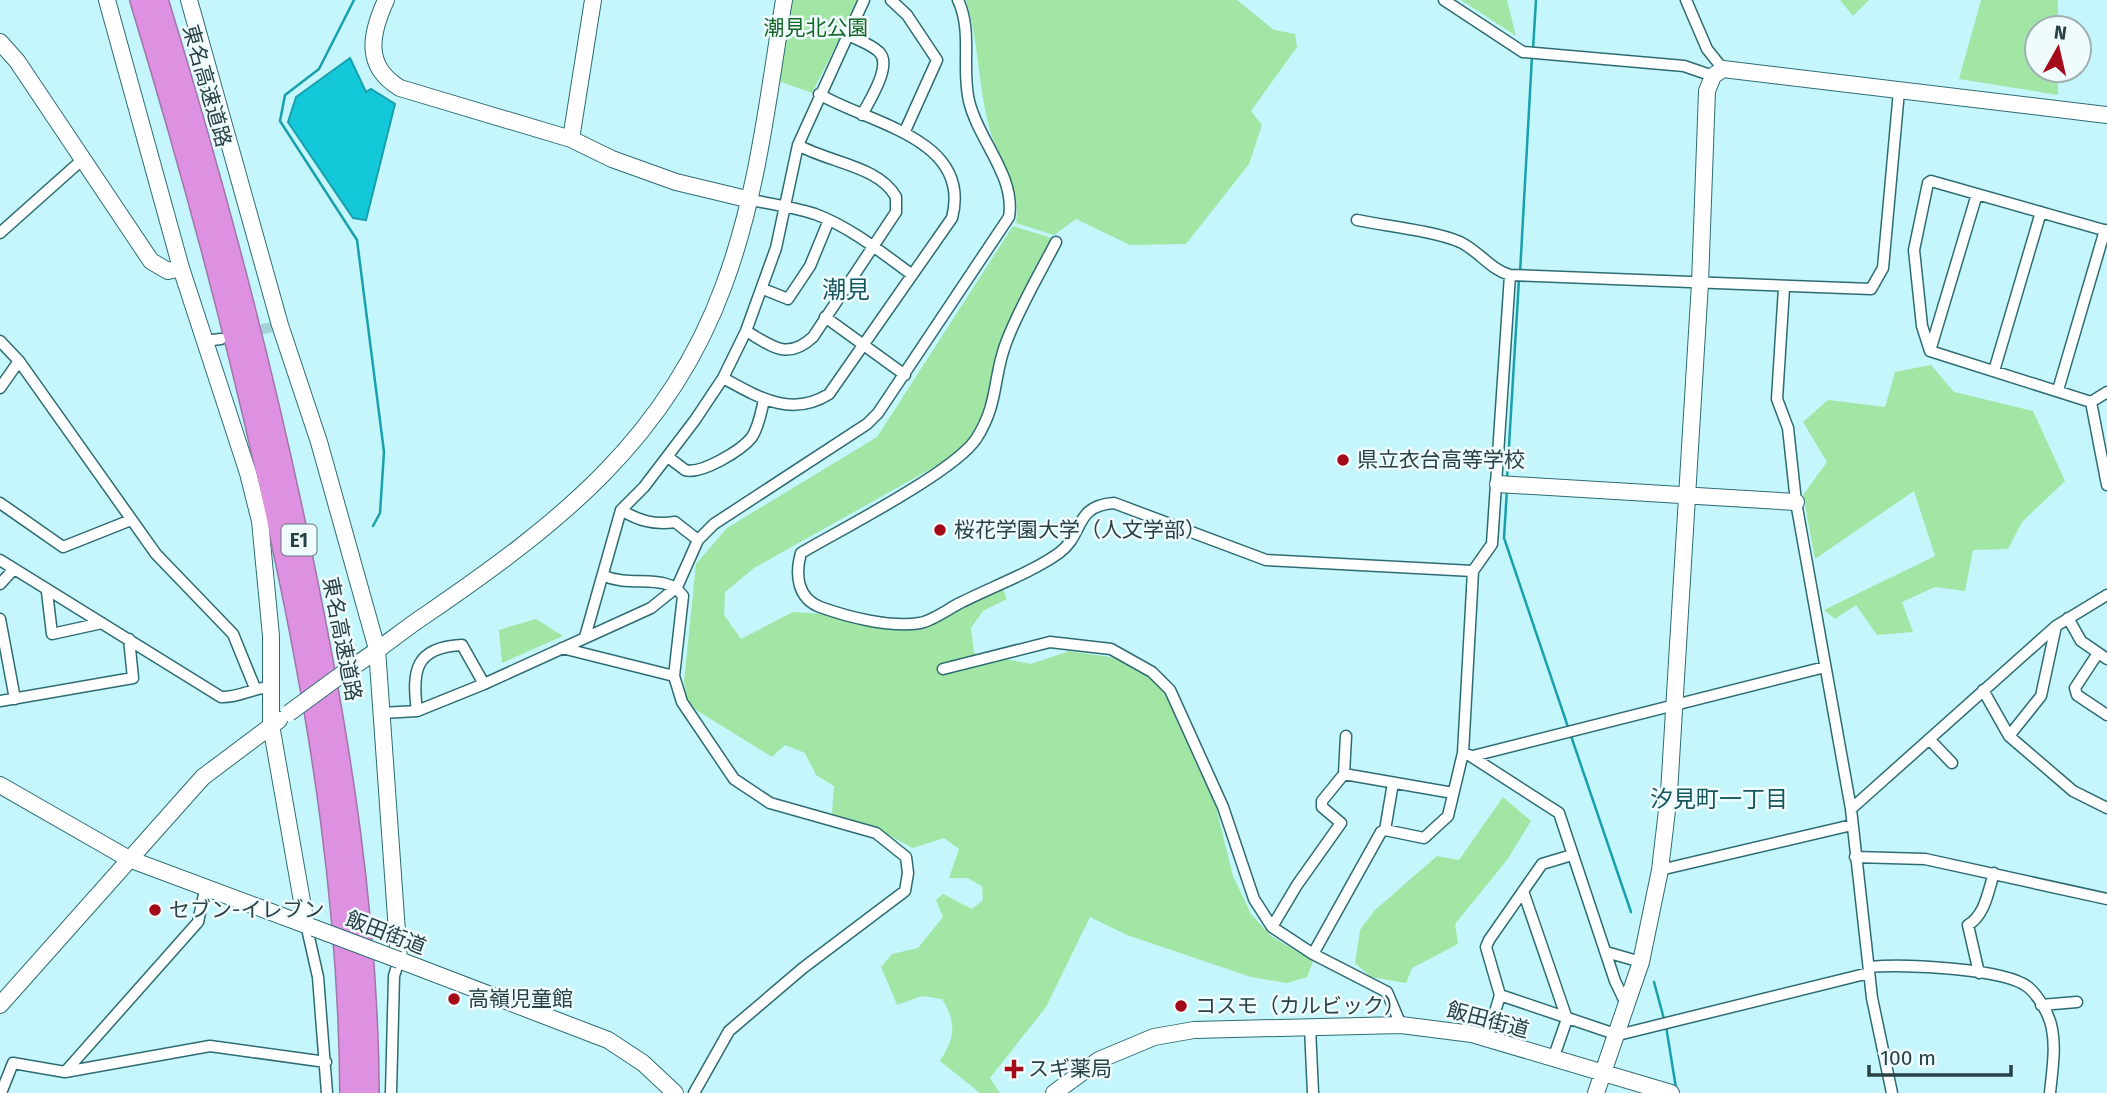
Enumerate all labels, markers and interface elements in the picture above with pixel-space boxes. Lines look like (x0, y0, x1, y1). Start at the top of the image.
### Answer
north arrow (2023, 14, 2093, 84)
park label: 潮見北公園 (764, 15, 869, 41)
text: N (2052, 20, 2068, 45)
street label: 東名高速道路 (177, 22, 237, 150)
district label: 潮見 (822, 276, 870, 304)
place label: 県立衣台高等学校 (1357, 447, 1525, 473)
marker: 県立衣台高等学校 (1335, 452, 1351, 468)
place label: 桜花学園大学（人文学部） (954, 517, 1206, 543)
marker: 桜花学園大学（人文学部） (932, 522, 948, 538)
road number: E1 (282, 524, 316, 555)
street label: 東名高速道路 (317, 575, 367, 703)
district label: 汐見町一丁目 (1650, 785, 1788, 813)
place label: セブン-イレブン (169, 897, 324, 923)
marker: セブン-イレブン (147, 902, 163, 918)
street label: 飯田街道 (342, 906, 430, 960)
place label: 高嶺児童館 (468, 986, 573, 1012)
marker: 高嶺児童館 (446, 991, 462, 1007)
place label: コスモ（カルビック） (1195, 993, 1405, 1019)
street label: 飯田街道 (1444, 997, 1532, 1043)
marker: コスモ（カルビック） (1173, 998, 1189, 1014)
scale bar (1869, 1034, 2011, 1078)
text: 100 m (1880, 1045, 1936, 1071)
place label: スギ薬局 (1028, 1056, 1112, 1082)
marker: スギ薬局 (1006, 1061, 1022, 1077)

